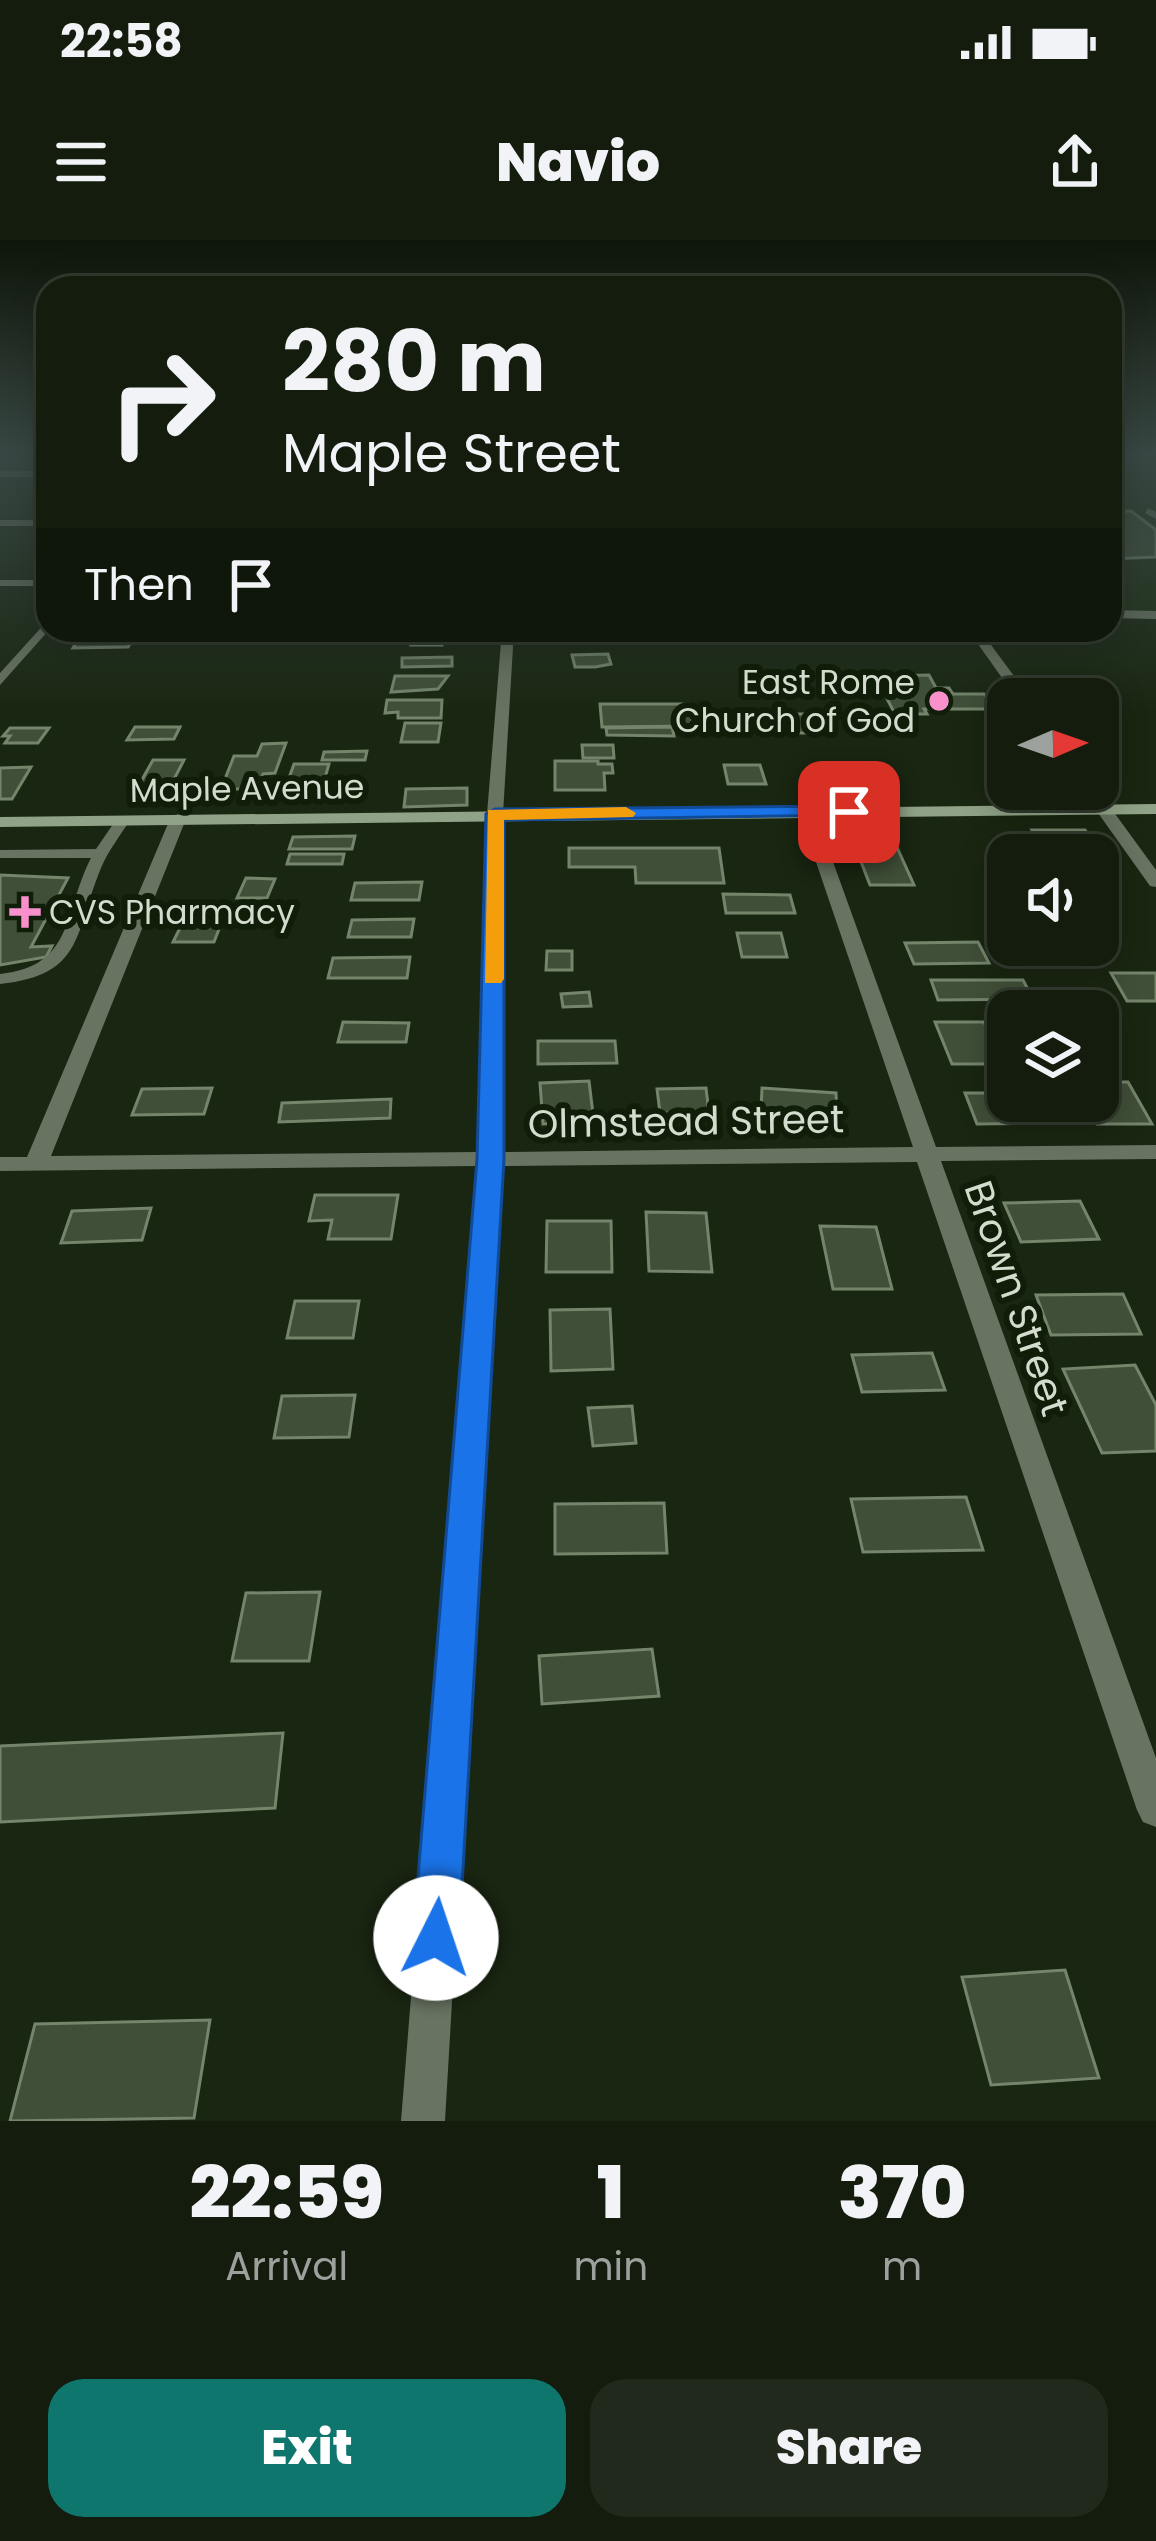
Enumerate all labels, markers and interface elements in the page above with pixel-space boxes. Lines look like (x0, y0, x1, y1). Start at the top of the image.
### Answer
text: 22:58 (60, 10, 183, 73)
text: Navio (496, 124, 660, 200)
icon: menu (48, 129, 114, 195)
icon: share (1042, 129, 1108, 195)
text: 280 m (282, 303, 546, 420)
icon: right (84, 324, 240, 480)
text: Maple Street (282, 415, 621, 491)
icon: arrive (218, 552, 284, 618)
text: Then (84, 553, 194, 616)
place label: East Rome Church of God (675, 659, 915, 744)
north arrow (987, 678, 1119, 810)
map controls (987, 678, 1119, 1122)
marker: East Rome Church of God (926, 688, 952, 714)
pin (798, 761, 900, 863)
street label: Maple Avenue (129, 763, 365, 814)
icon: arrive (816, 779, 882, 845)
button: sound (987, 834, 1119, 966)
place label: CVS Pharmacy (49, 889, 295, 936)
marker: CVS Pharmacy (12, 899, 38, 925)
button: layers (987, 990, 1119, 1122)
street label: Olmstead Street (527, 1091, 845, 1152)
street label: Brown Street (951, 1173, 1082, 1423)
position arrow (373, 1875, 499, 2001)
text: 22:59 (189, 2142, 384, 2243)
text: 1 (597, 2142, 625, 2243)
text: 370 (838, 2142, 967, 2243)
text: Arrival (225, 2239, 348, 2294)
text: min (573, 2239, 648, 2294)
text: m (882, 2239, 922, 2294)
button: Exit (48, 2379, 566, 2517)
button: Share (590, 2379, 1108, 2517)

